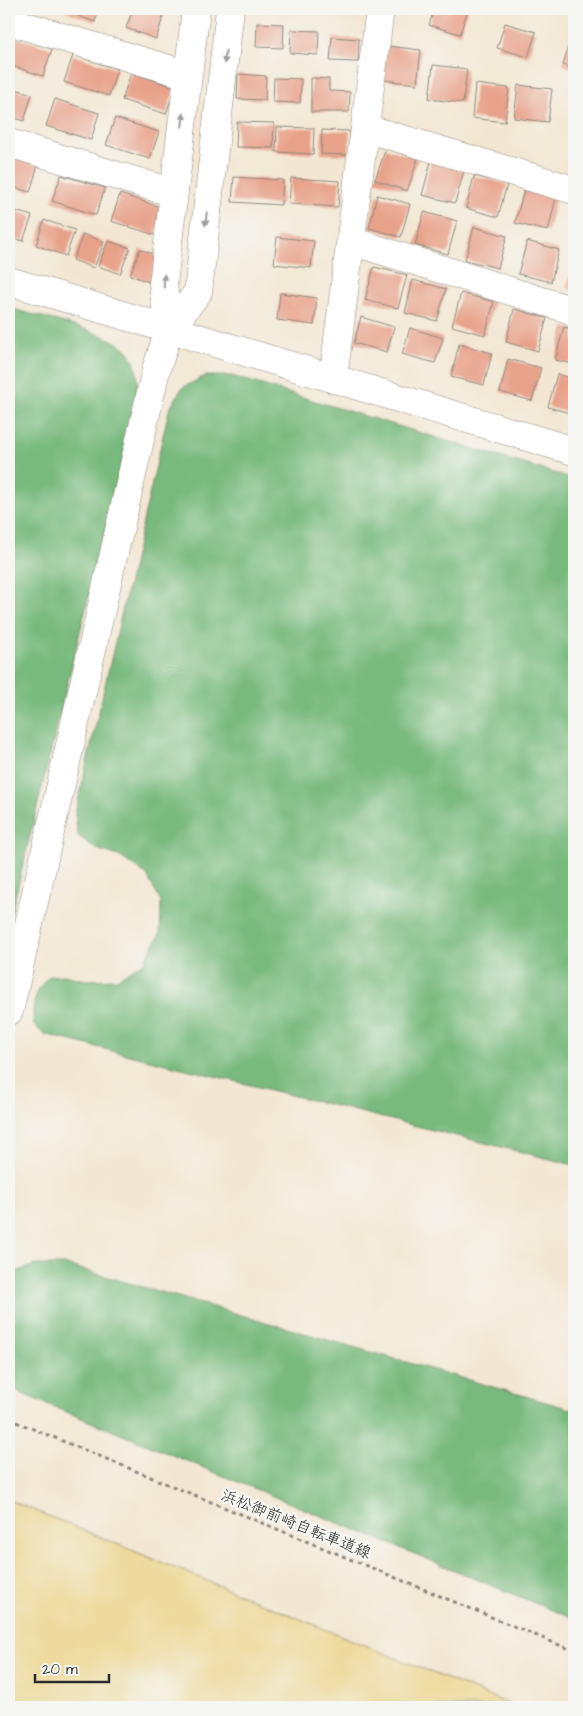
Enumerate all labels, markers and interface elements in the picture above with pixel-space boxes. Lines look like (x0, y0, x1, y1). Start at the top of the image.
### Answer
one-way arrow (221, 49, 229, 65)
one-way arrow (179, 112, 187, 128)
one-way arrow (202, 211, 210, 227)
one-way arrow (161, 273, 169, 289)
street label: 浜松御前崎自転車道線 (218, 1484, 374, 1564)
scale bar (35, 1651, 109, 1683)
text: 20 m (42, 1659, 78, 1680)

